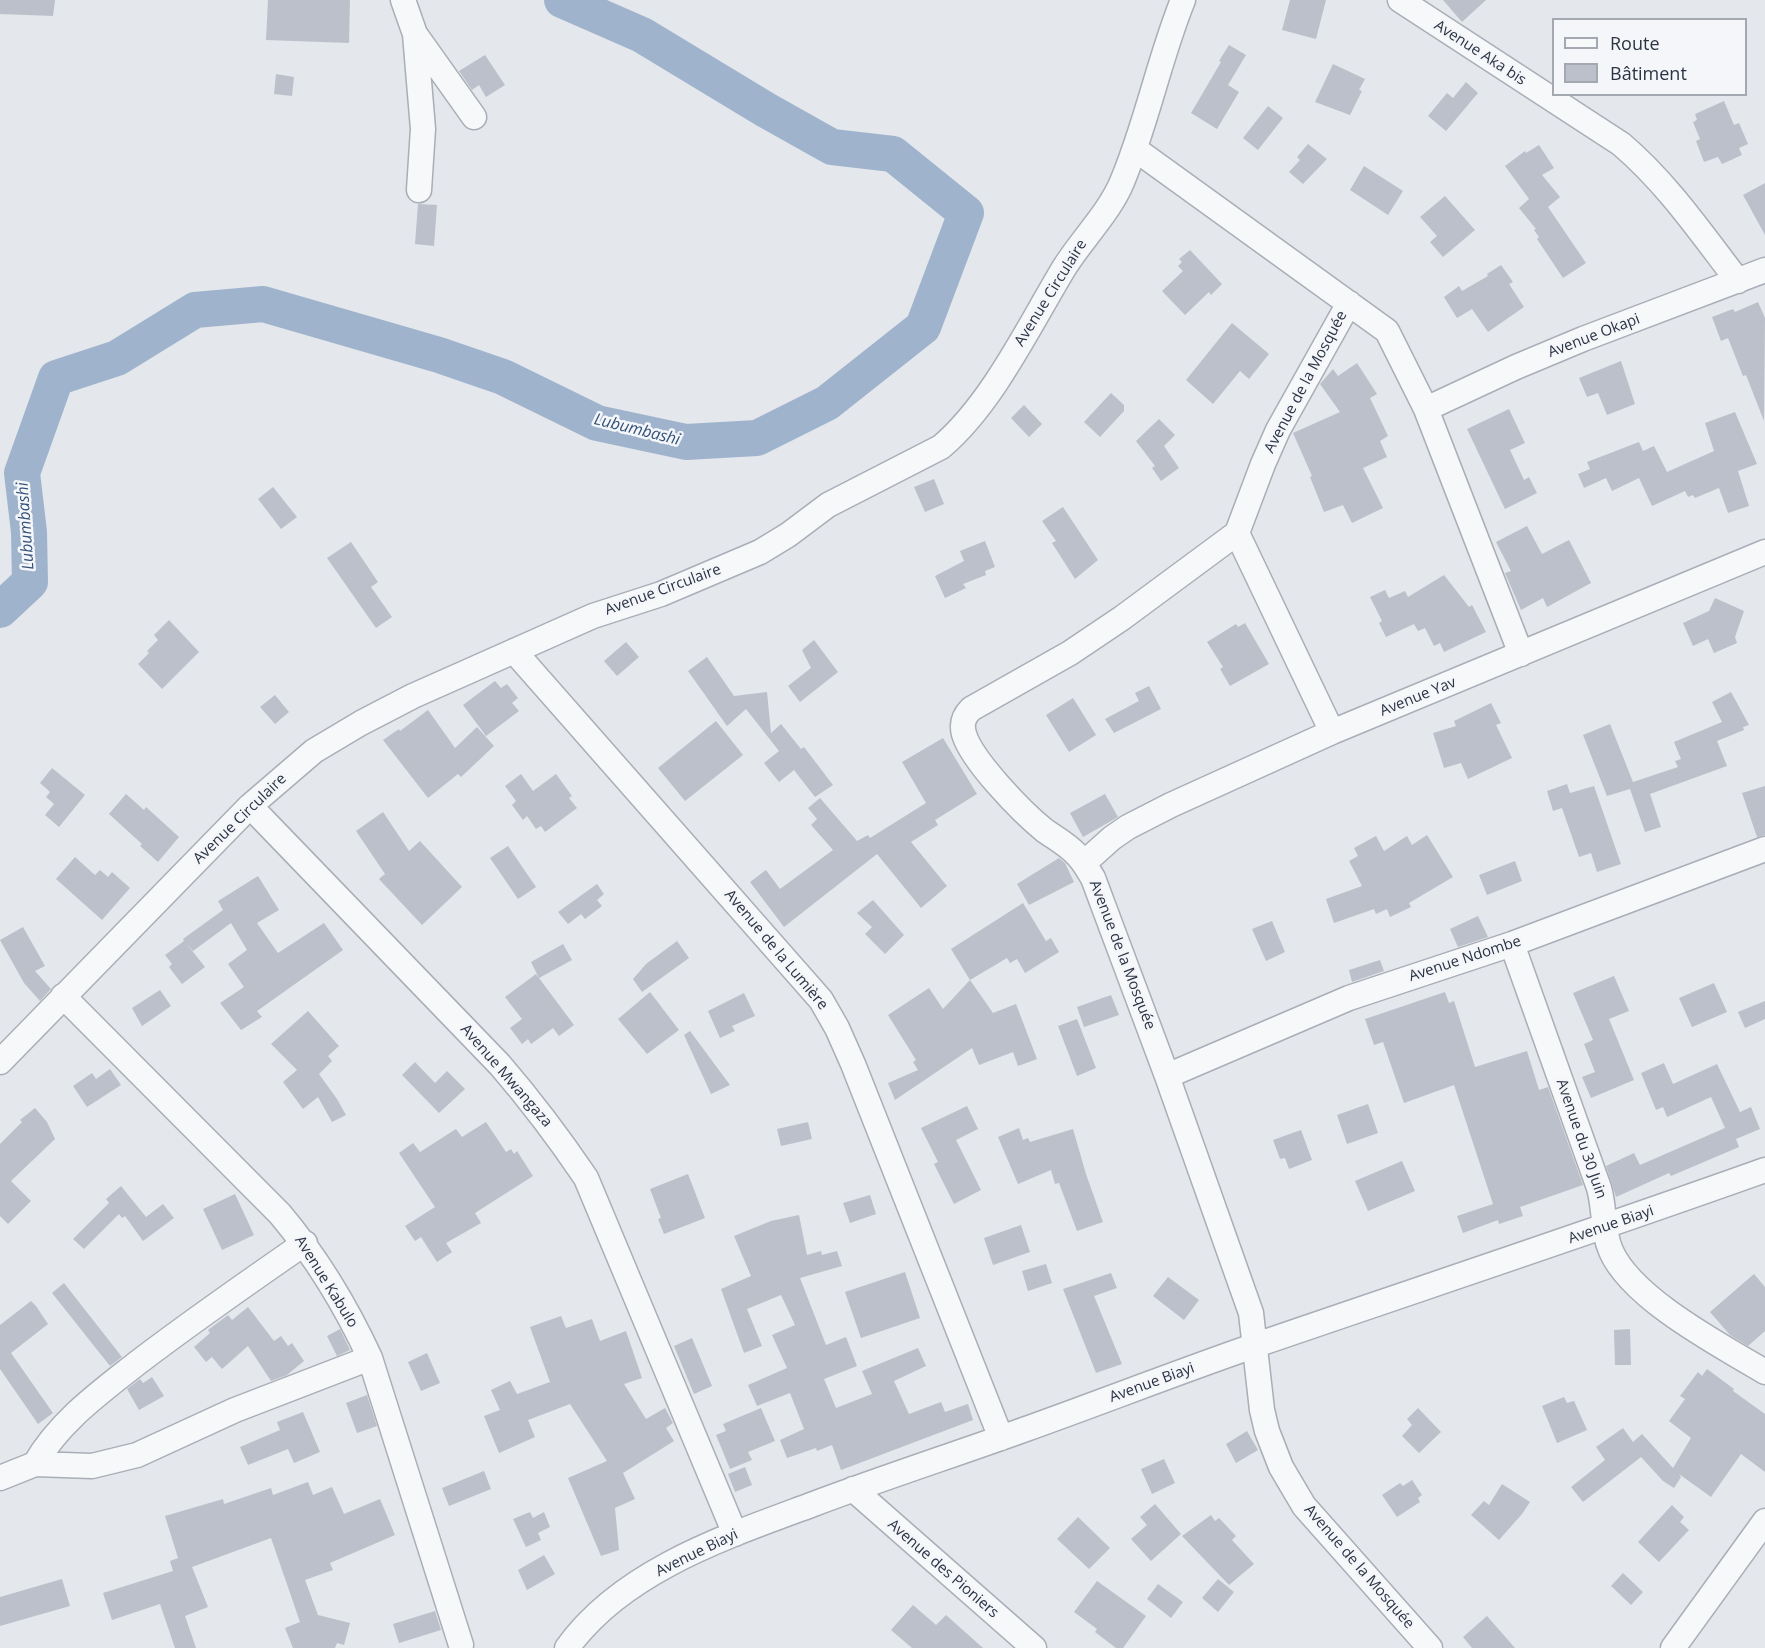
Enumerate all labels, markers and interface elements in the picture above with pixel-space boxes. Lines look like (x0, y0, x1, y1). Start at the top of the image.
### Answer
street label: Avenue Aka bis (1431, 17, 1529, 89)
legend (1552, 18, 1747, 96)
text: Route (1610, 31, 1660, 55)
text: Bâtiment (1610, 61, 1687, 85)
street label: Avenue Circulaire (1011, 236, 1091, 350)
street label: Avenue de la Mosquée (1261, 308, 1351, 456)
street label: Avenue Okapi (1546, 310, 1642, 362)
water label: Lubumbashi (592, 410, 682, 450)
water label: Lubumbashi (13, 482, 39, 570)
street label: Avenue Circulaire (602, 561, 724, 619)
street label: Avenue Yav (1377, 674, 1459, 720)
street label: Avenue Circulaire (190, 770, 290, 868)
street label: Avenue de la Mosquée (1085, 878, 1159, 1032)
street label: Avenue de la Lumière (720, 886, 832, 1014)
street label: Avenue Ndombe (1407, 932, 1523, 986)
street label: Avenue Mwangaza (456, 1021, 556, 1131)
street label: Avenue du 30 Juin (1552, 1077, 1610, 1201)
street label: Avenue Biayi (1566, 1202, 1656, 1248)
street label: Avenue Kabulo (291, 1233, 361, 1331)
street label: Avenue Biayi (1107, 1359, 1197, 1407)
street label: Avenue de la Mosquée (1300, 1501, 1418, 1633)
street label: Avenue des Pioniers (884, 1516, 1002, 1622)
street label: Avenue Biayi (653, 1525, 741, 1581)

